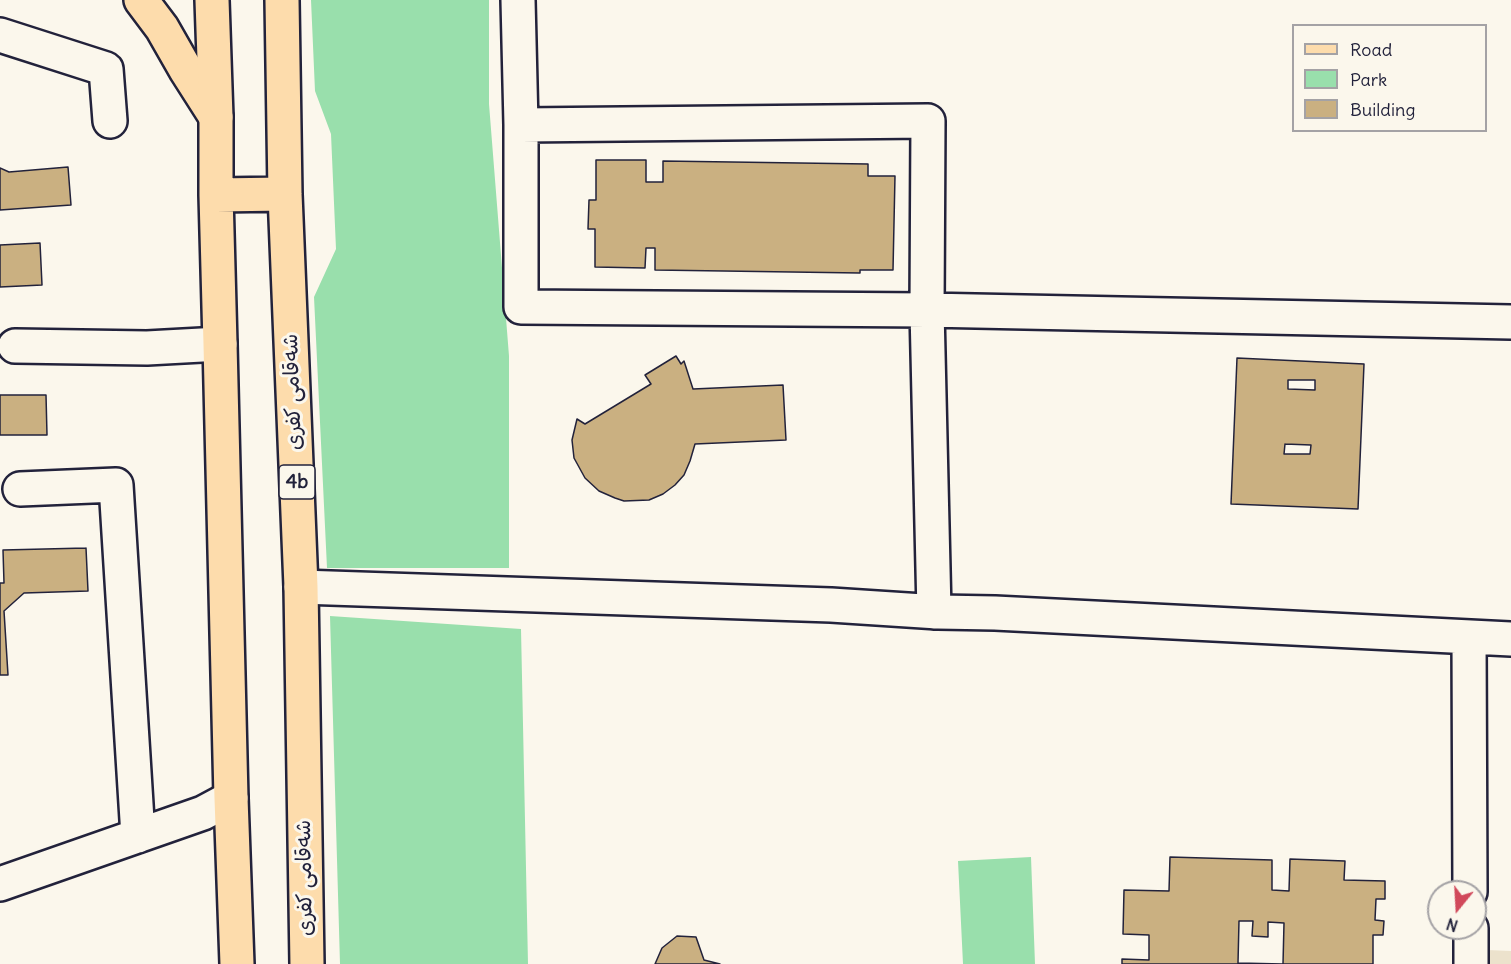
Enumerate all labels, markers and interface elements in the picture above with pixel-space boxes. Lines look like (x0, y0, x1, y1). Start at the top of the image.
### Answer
legend (1292, 24, 1487, 132)
text: Road (1350, 38, 1392, 61)
text: Park (1350, 68, 1387, 91)
text: Building (1350, 98, 1415, 121)
street label: شەقامی کفری (278, 333, 308, 451)
road number: 4b (279, 465, 315, 499)
street label: شەقامی کفری (291, 820, 319, 936)
north arrow (1427, 880, 1487, 940)
text: N (1444, 914, 1460, 936)

